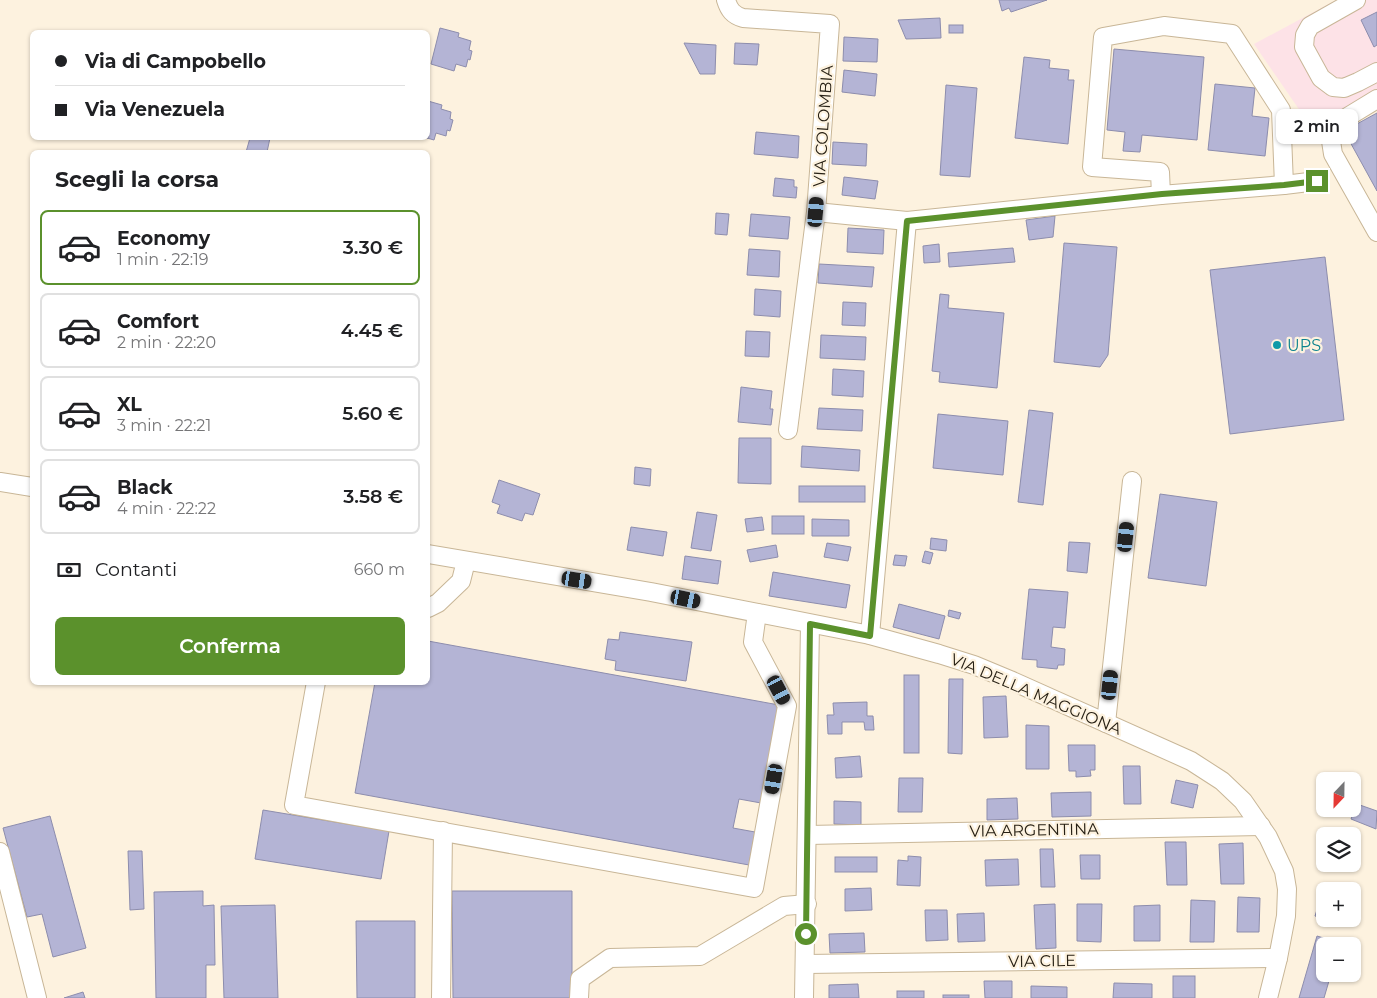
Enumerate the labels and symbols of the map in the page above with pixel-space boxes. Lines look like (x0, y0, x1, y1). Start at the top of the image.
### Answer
street label: VIA COLOMBIA (809, 64, 837, 187)
callout: 2 min (1276, 109, 1358, 144)
route end (1306, 170, 1328, 192)
car (807, 196, 824, 228)
place label: UPS (1287, 336, 1321, 355)
marker: UPS (1271, 339, 1283, 351)
car (1116, 521, 1135, 553)
car (561, 570, 592, 590)
car (669, 589, 702, 609)
street label: VIA DELLA MAGGIONA (948, 649, 1125, 739)
car (1100, 669, 1119, 701)
car (765, 673, 792, 707)
car (764, 763, 783, 795)
north arrow (1316, 772, 1361, 818)
street label: VIA ARGENTINA (969, 819, 1099, 841)
route start (795, 923, 817, 945)
street label: VIA CILE (1008, 951, 1076, 971)

